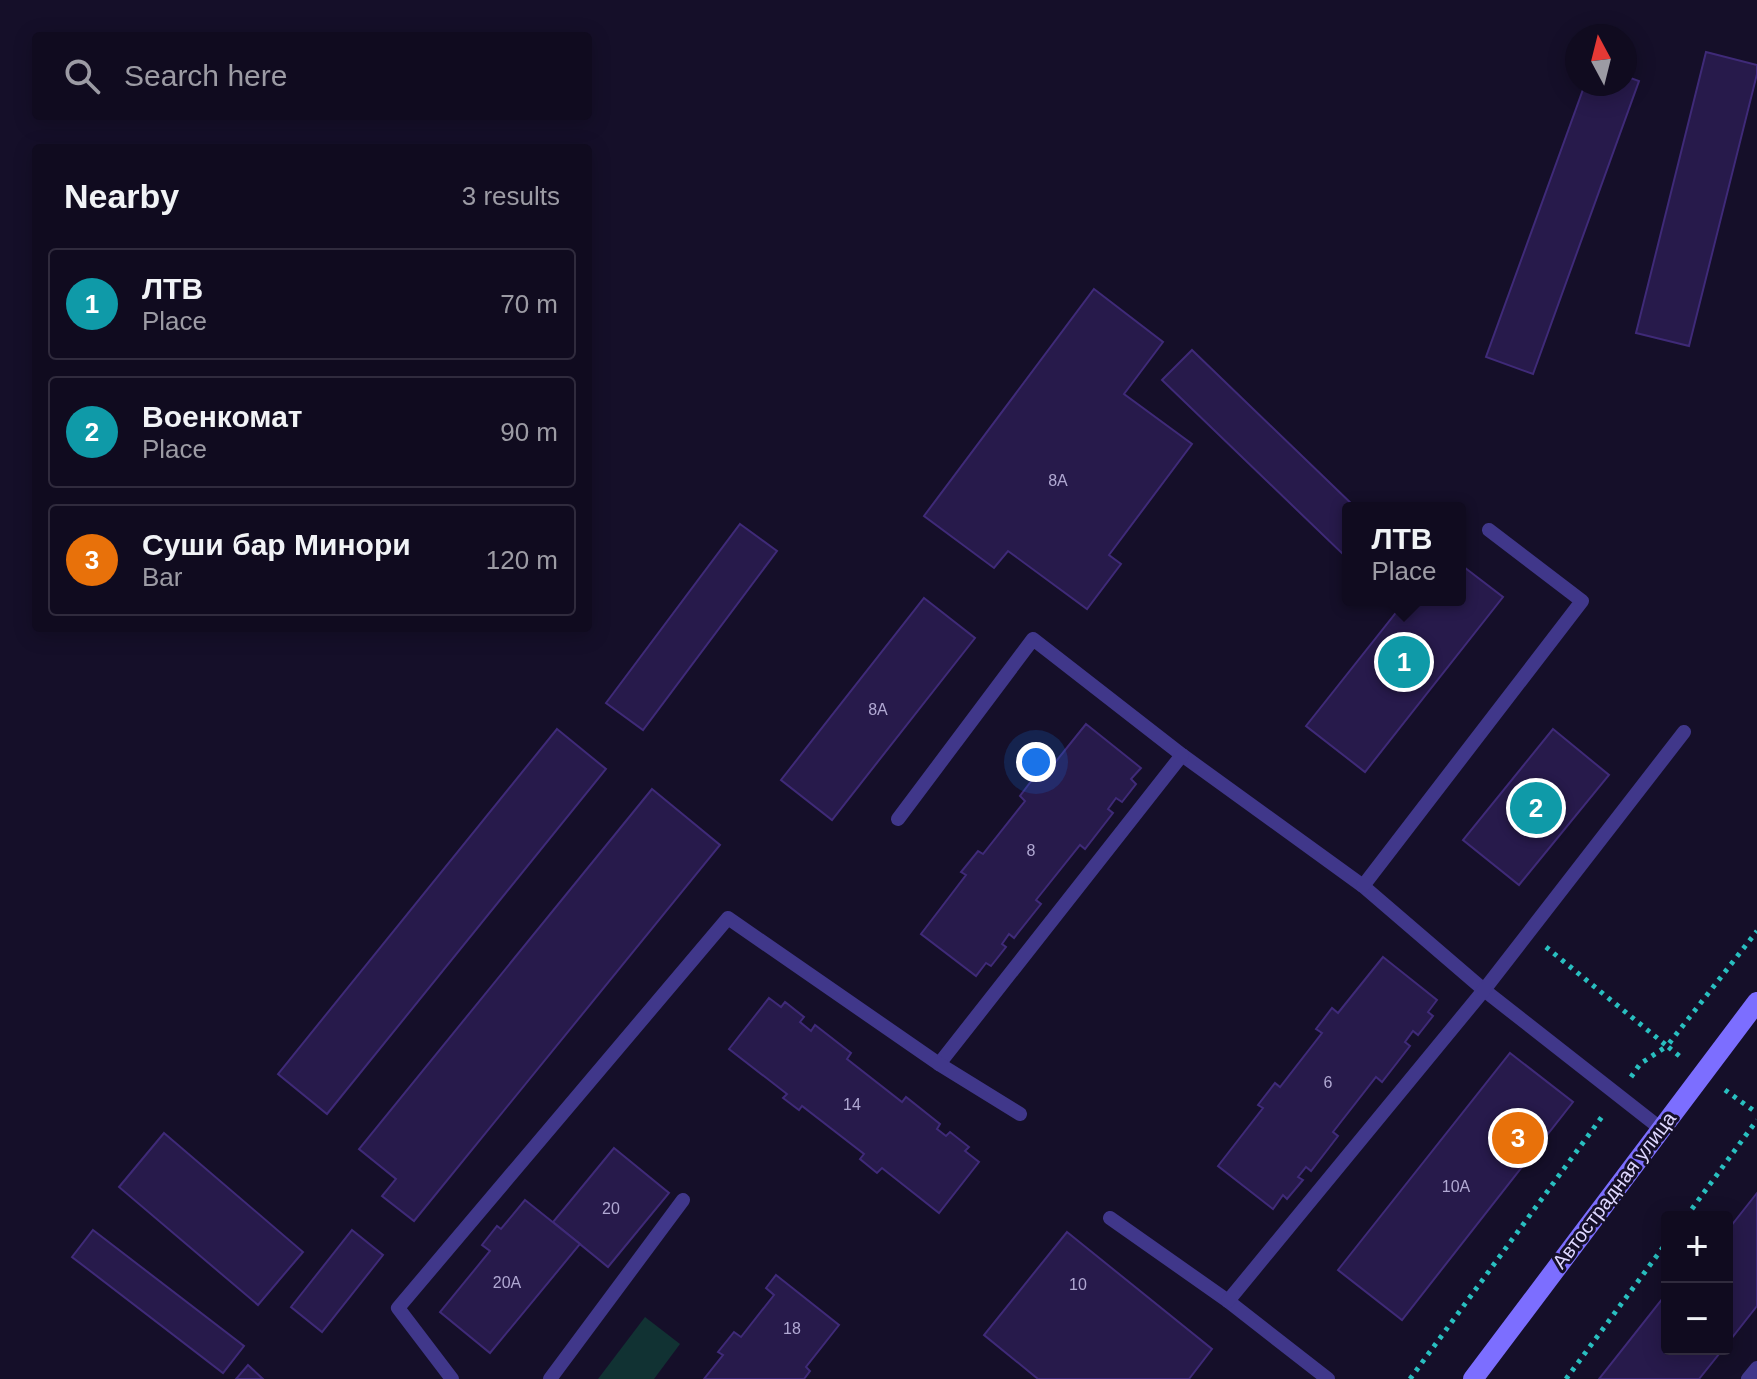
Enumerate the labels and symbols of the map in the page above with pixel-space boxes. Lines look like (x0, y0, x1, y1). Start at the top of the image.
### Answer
north arrow (1565, 24, 1637, 96)
house number: 8А (1048, 472, 1068, 489)
pin: 1 (1378, 632, 1430, 692)
house number: 8А (868, 701, 888, 718)
your location (1016, 742, 1056, 782)
pin: 2 (1510, 778, 1562, 838)
house number: 8 (1027, 842, 1036, 859)
house number: 6 (1324, 1074, 1333, 1091)
house number: 14 (843, 1096, 861, 1113)
street label: Автострадная улица (1548, 1107, 1681, 1273)
pin: 3 (1492, 1108, 1544, 1168)
house number: 10А (1442, 1178, 1471, 1195)
house number: 20 (602, 1200, 620, 1217)
house number: 20А (493, 1274, 522, 1291)
house number: 10 (1069, 1276, 1087, 1293)
house number: 18 (783, 1320, 801, 1337)

